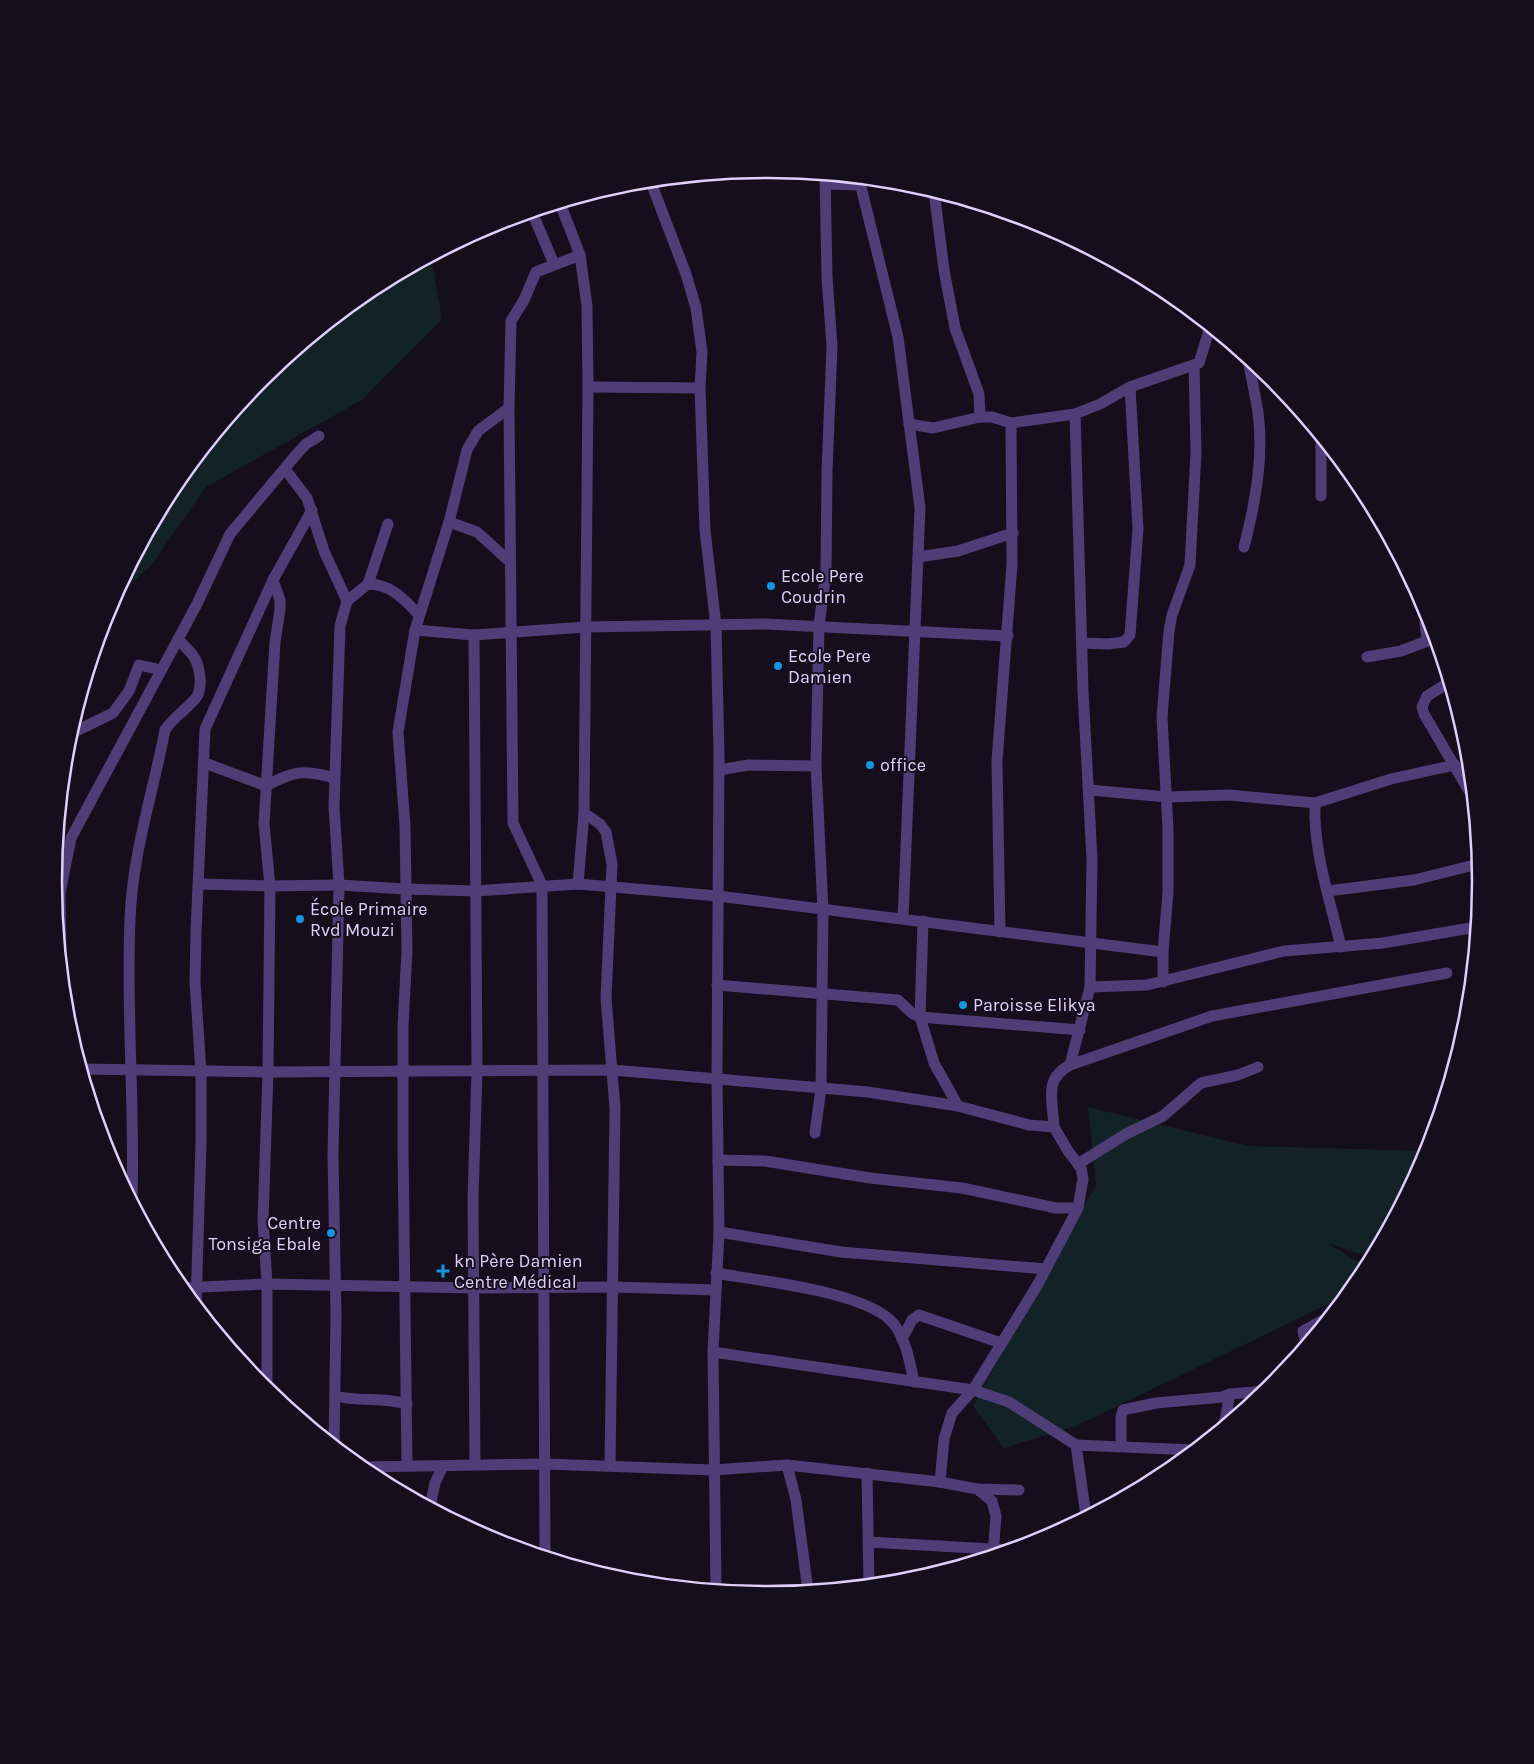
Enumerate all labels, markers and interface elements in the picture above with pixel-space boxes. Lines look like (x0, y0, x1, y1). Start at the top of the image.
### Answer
place label: Ecole Pere Coudrin (781, 565, 864, 608)
marker: Ecole Pere Coudrin (765, 580, 777, 592)
place label: Ecole Pere Damien (788, 645, 871, 688)
marker: Ecole Pere Damien (772, 660, 784, 672)
place label: office (880, 754, 926, 776)
marker: office (864, 759, 876, 771)
place label: École Primaire Rvd Mouzi (310, 897, 428, 941)
marker: École Primaire Rvd Mouzi (294, 913, 306, 925)
place label: Paroisse Elikya (973, 994, 1096, 1016)
marker: Paroisse Elikya (957, 999, 969, 1011)
place label: Centre Tonsiga Ebale (209, 1212, 321, 1255)
marker: Centre Tonsiga Ebale (325, 1227, 337, 1239)
place label: kn Père Damien Centre Médical (454, 1250, 583, 1293)
marker: kn Père Damien Centre Médical (436, 1264, 450, 1278)

